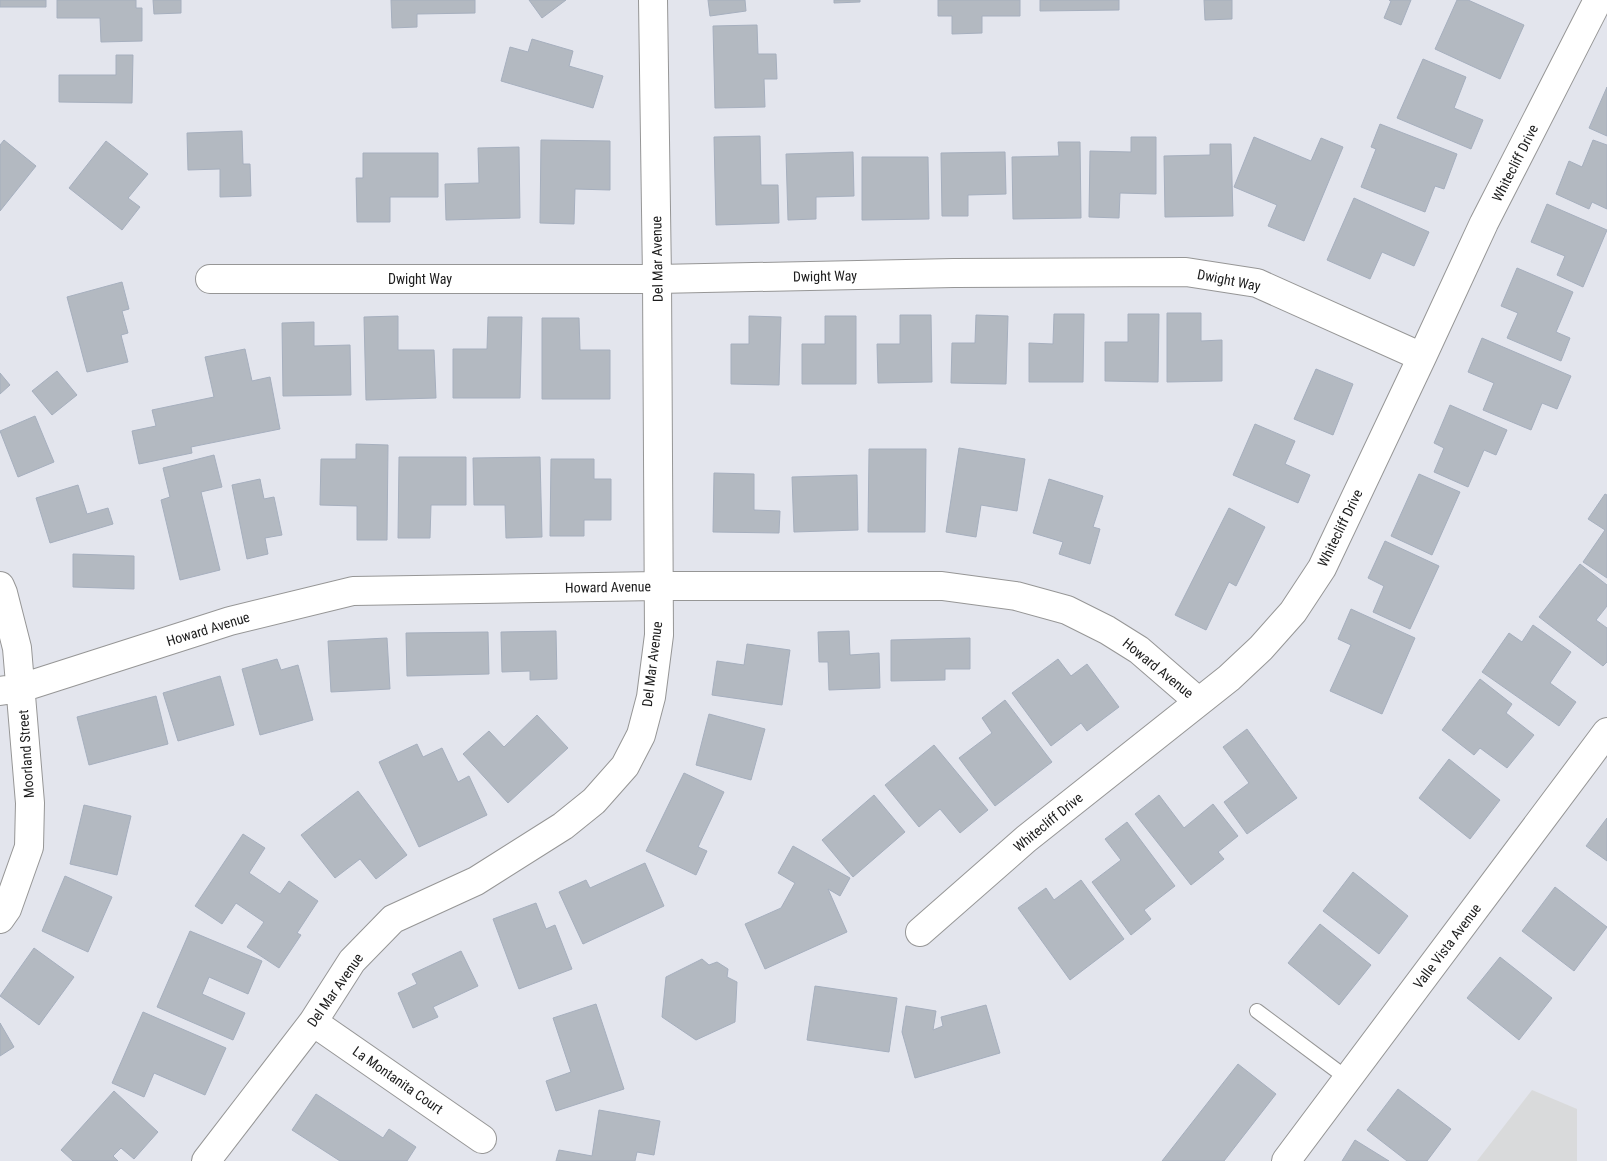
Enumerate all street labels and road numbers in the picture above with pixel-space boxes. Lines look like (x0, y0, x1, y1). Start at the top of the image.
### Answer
street label: Whitecliff Drive (1489, 121, 1541, 204)
street label: Del Mar Avenue (648, 215, 666, 302)
street label: Dwight Way (1196, 266, 1262, 294)
street label: Dwight Way (793, 267, 857, 285)
street label: Dwight Way (388, 271, 452, 287)
street label: Whitecliff Drive (1314, 486, 1366, 569)
street label: Howard Avenue (565, 578, 652, 596)
street label: Howard Avenue (164, 609, 252, 649)
street label: Del Mar Avenue (639, 620, 665, 708)
street label: Howard Avenue (1119, 635, 1197, 702)
street label: Moorland Street (15, 709, 37, 799)
street label: Whitecliff Drive (1010, 789, 1086, 855)
street label: Valle Vista Avenue (1410, 900, 1484, 992)
street label: Del Mar Avenue (304, 950, 366, 1030)
street label: La Montanita Court (350, 1043, 446, 1117)

